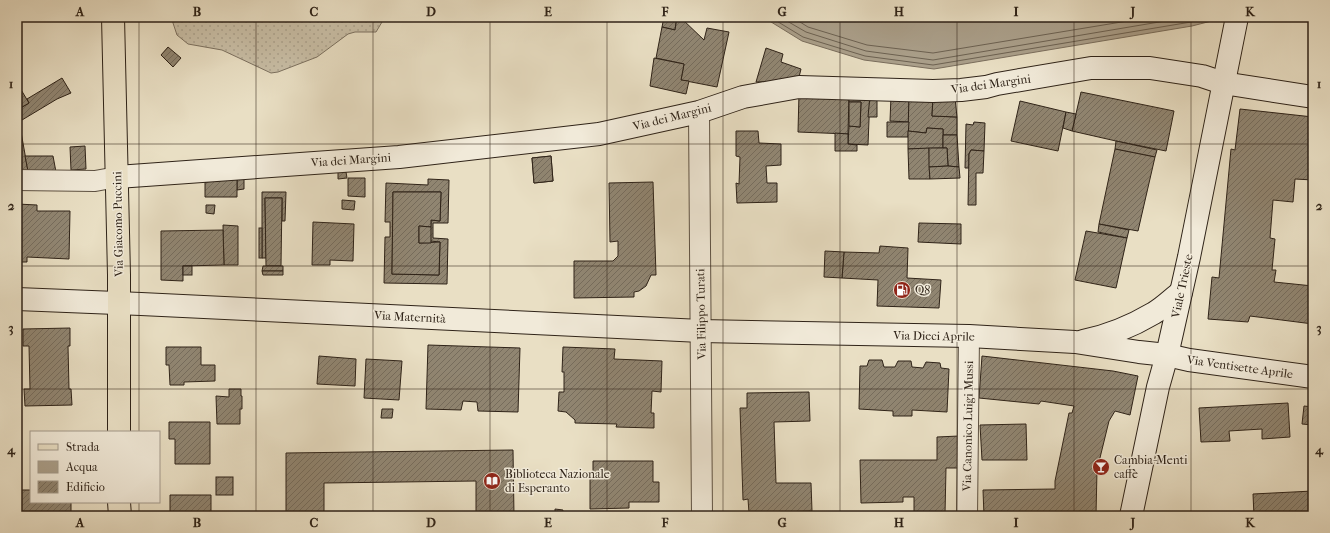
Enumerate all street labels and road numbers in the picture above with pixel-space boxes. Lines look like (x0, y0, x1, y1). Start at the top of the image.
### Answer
street label: Via dei Margini (949, 71, 1032, 97)
street label: Via dei Margini (630, 100, 713, 134)
street label: Via dei Margini (310, 150, 392, 170)
street label: Via Giacomo Puccini (110, 171, 126, 278)
street label: Viale Trieste (1168, 253, 1196, 320)
street label: Via Filippo Turati (693, 268, 709, 361)
street label: Via Maternità (373, 308, 447, 326)
street label: Via Dieci Aprile (892, 328, 975, 344)
street label: Via Ventisette Aprile (1185, 353, 1294, 381)
street label: Via Canonico Luigi Mussi (960, 360, 976, 492)

